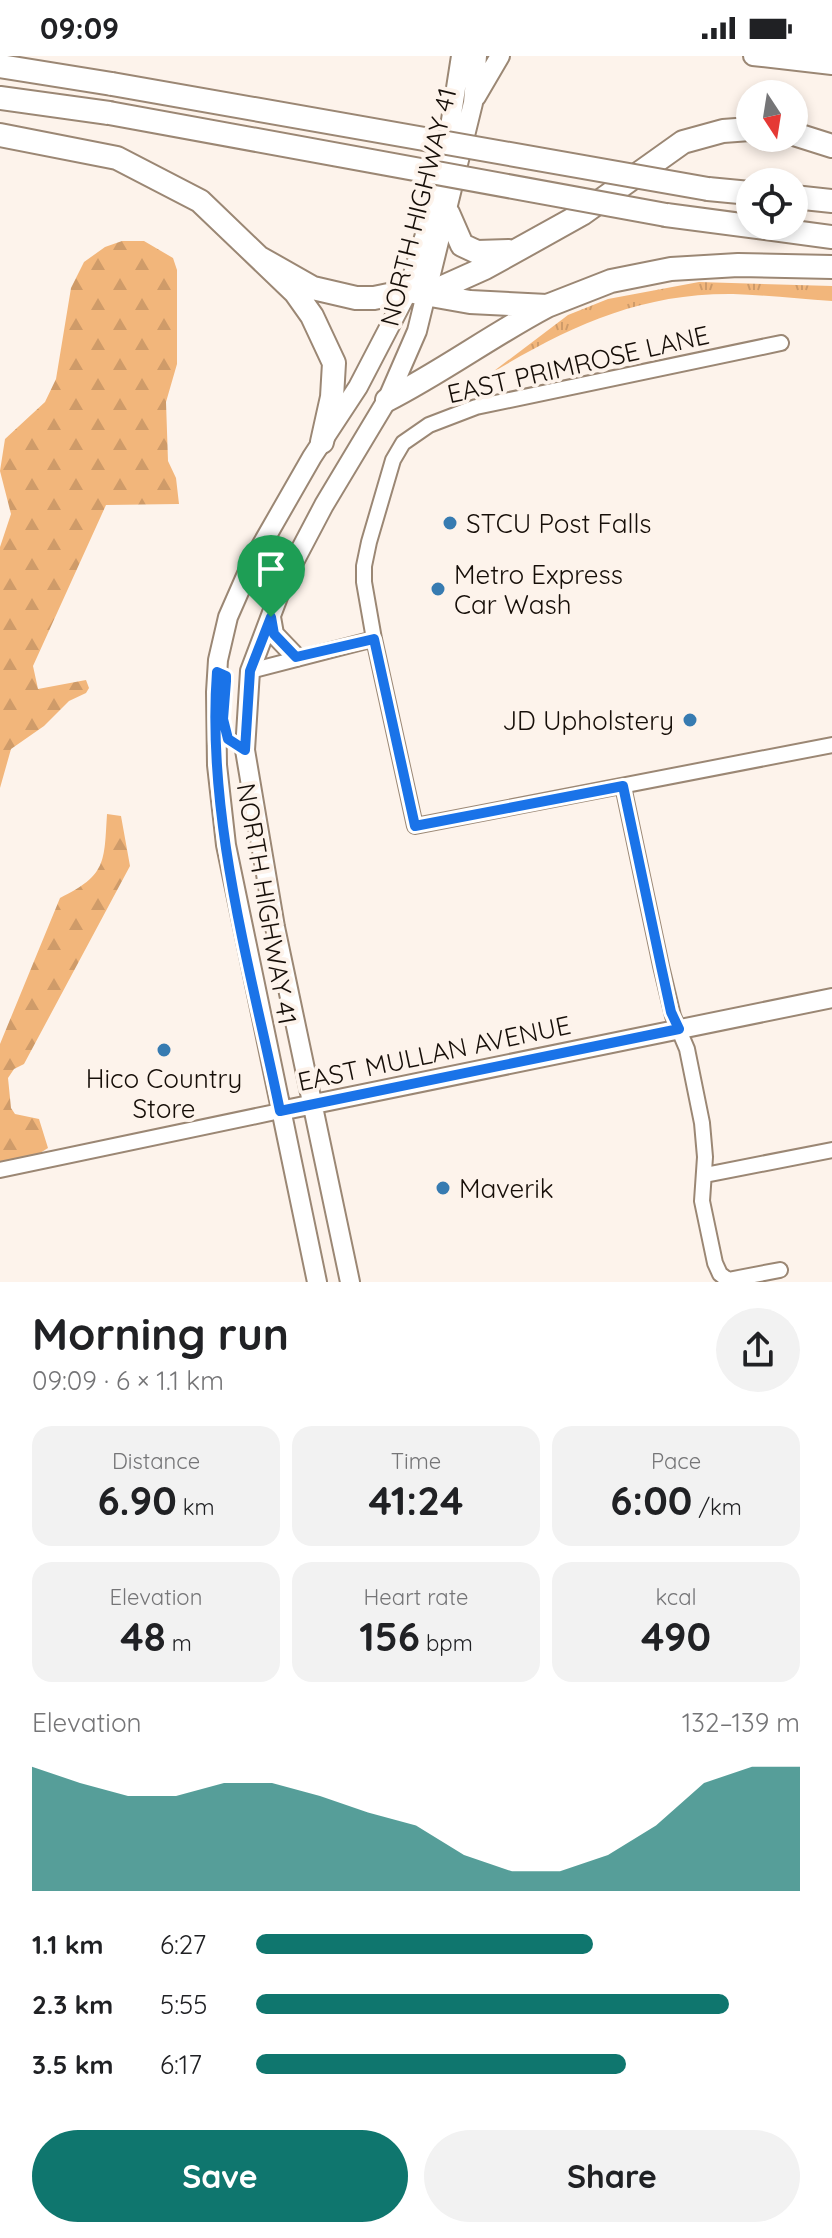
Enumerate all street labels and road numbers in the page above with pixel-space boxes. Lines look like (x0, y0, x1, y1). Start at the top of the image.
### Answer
street label: NORTH HIGHWAY 41 (372, 84, 464, 330)
street label: EAST PRIMROSE LANE (444, 318, 712, 410)
street label: NORTH HIGHWAY 41 (230, 781, 304, 1027)
street label: EAST MULLAN AVENUE (294, 1008, 574, 1098)

